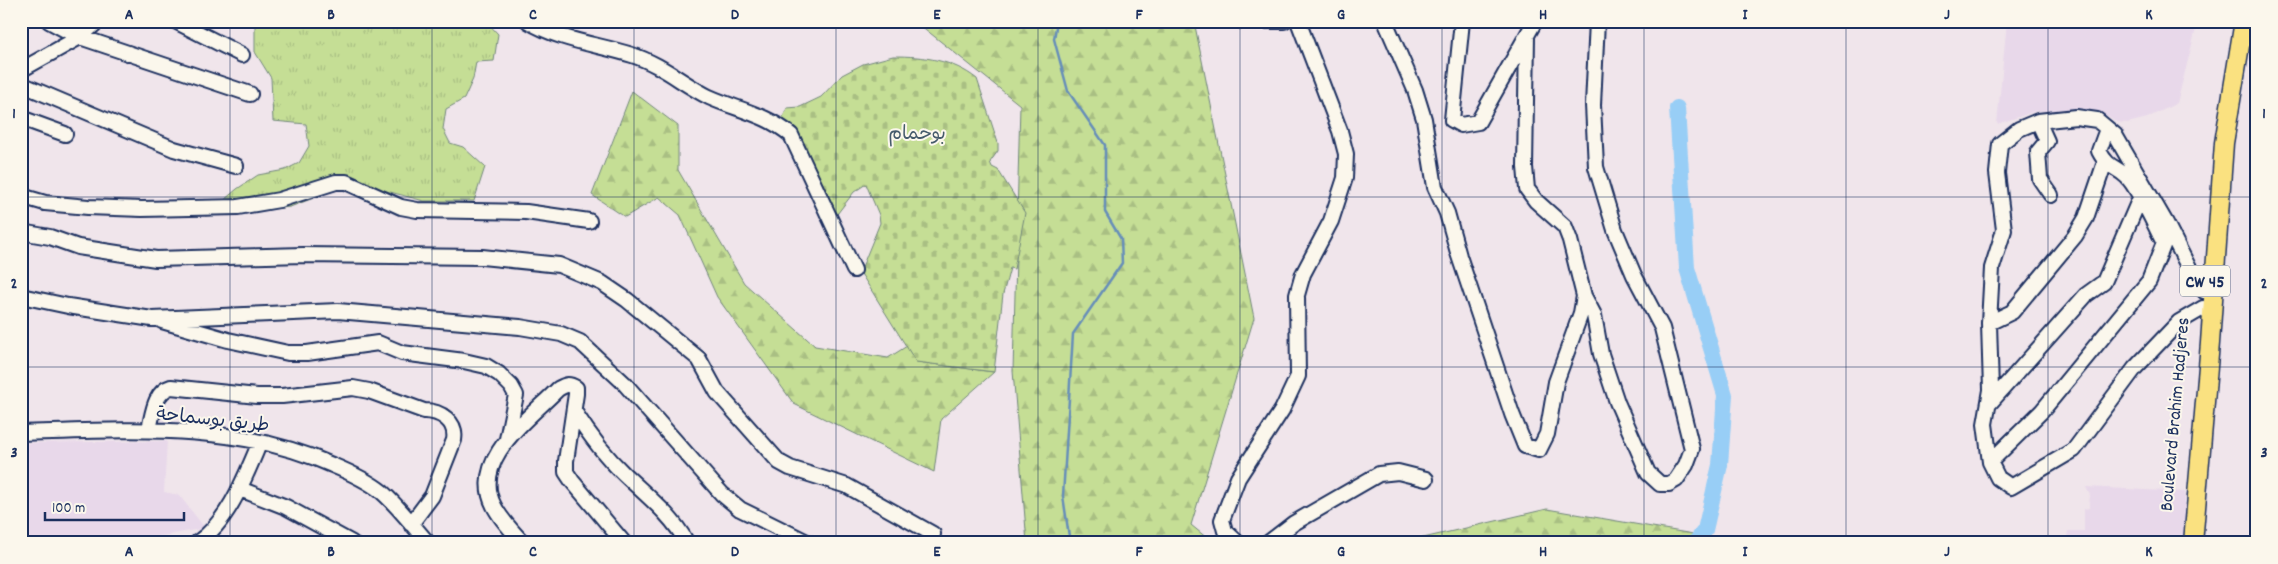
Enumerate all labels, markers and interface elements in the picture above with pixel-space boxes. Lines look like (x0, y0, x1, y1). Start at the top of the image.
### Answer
text: A (125, 4, 134, 27)
text: B (327, 4, 335, 27)
text: C (529, 4, 537, 27)
text: D (731, 4, 740, 27)
text: E (933, 4, 941, 27)
text: F (1135, 4, 1143, 27)
text: G (1337, 4, 1345, 27)
text: H (1539, 4, 1547, 27)
text: I (1743, 4, 1749, 27)
text: J (1944, 4, 1950, 27)
text: K (2145, 4, 2153, 27)
text: 1 (12, 103, 16, 126)
text: 1 (2262, 103, 2266, 126)
park label: بوحمام (888, 122, 946, 149)
road number: CW 45 (2180, 266, 2230, 296)
text: 2 (11, 273, 18, 296)
text: 2 (2261, 273, 2268, 296)
street label: Boulevard Brahim Hadjeres (2155, 316, 2198, 512)
street label: طريق بوسماحة (155, 402, 271, 441)
text: 3 (10, 442, 18, 465)
text: 3 (2260, 442, 2268, 465)
scale bar (45, 489, 184, 521)
text: 100 m (52, 498, 85, 520)
text: A (125, 541, 134, 564)
text: B (327, 541, 335, 564)
text: C (529, 541, 537, 564)
text: D (731, 541, 740, 564)
text: E (933, 541, 941, 564)
text: F (1135, 541, 1143, 564)
text: G (1337, 541, 1345, 564)
text: H (1539, 541, 1547, 564)
text: I (1743, 541, 1749, 564)
text: J (1944, 541, 1950, 564)
text: K (2145, 541, 2153, 564)

